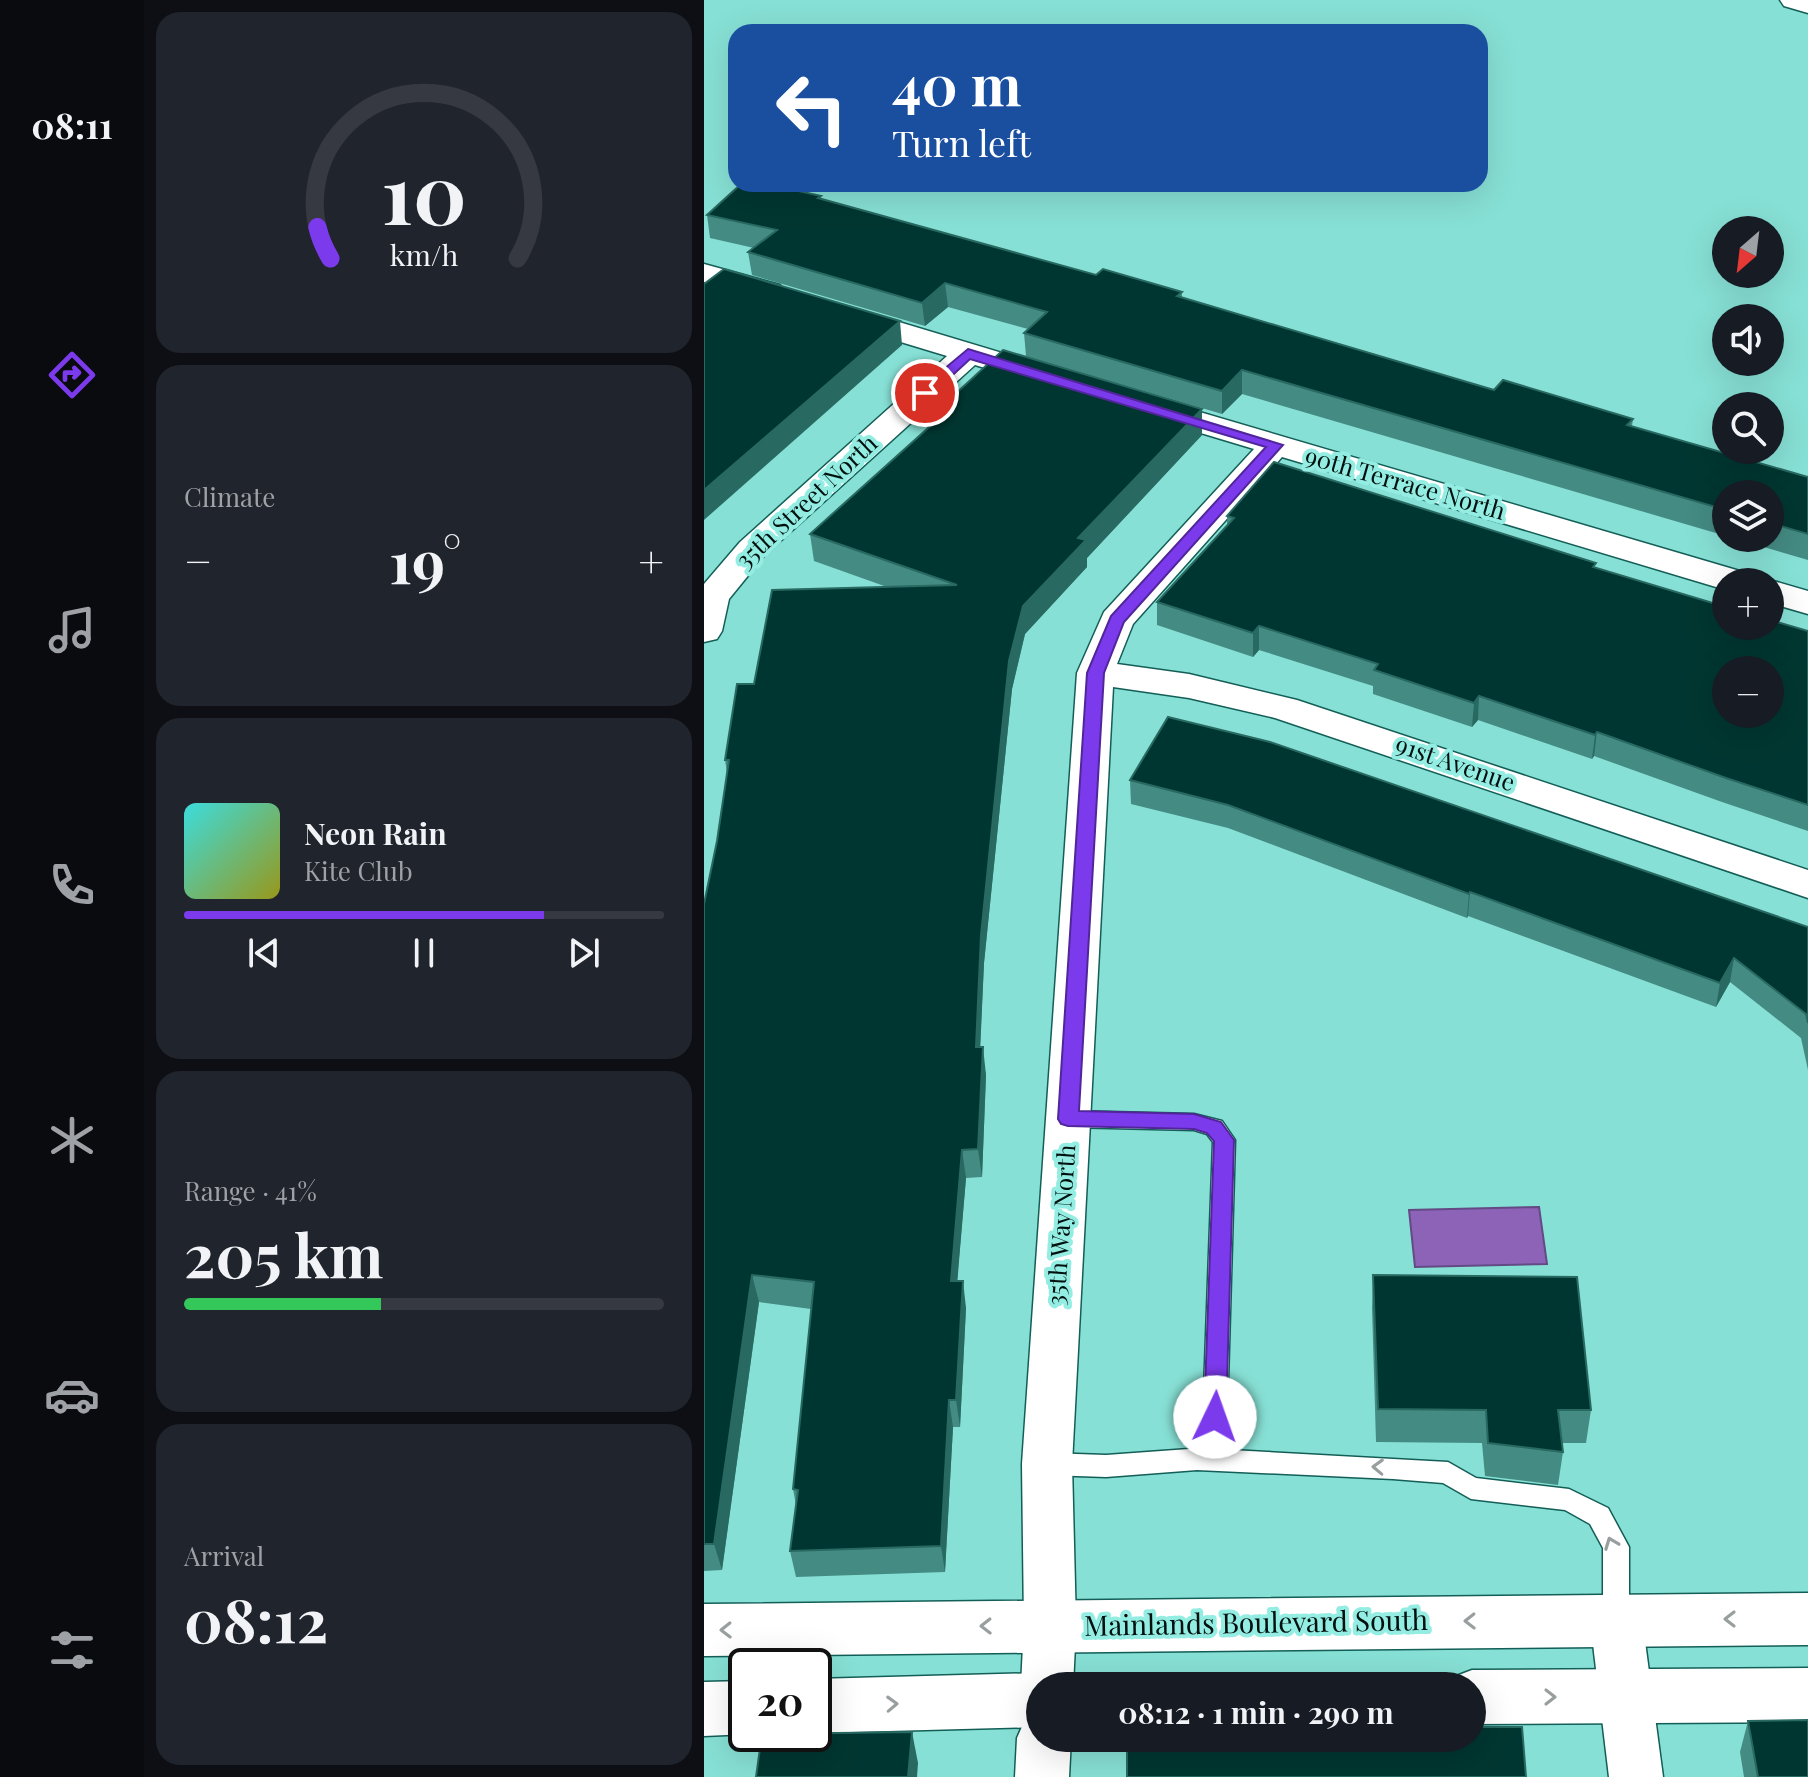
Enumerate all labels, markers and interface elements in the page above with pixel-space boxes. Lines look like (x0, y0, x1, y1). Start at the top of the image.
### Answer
text: 40 m (892, 46, 1021, 121)
icon: left (760, 56, 864, 160)
text: 08:11 (31, 100, 113, 148)
text: Turn left (892, 118, 1031, 166)
text: 10 (381, 134, 467, 245)
north arrow (1712, 216, 1784, 288)
map controls (1712, 216, 1784, 728)
text: km/h (390, 235, 458, 273)
button: sound (1712, 304, 1784, 376)
icon: directions (44, 347, 100, 403)
pin (891, 359, 959, 427)
icon: arrive (903, 371, 947, 415)
button: search (1712, 392, 1784, 464)
street label: 35th Street North (728, 427, 883, 574)
street label: 90th Terrace North (1302, 438, 1509, 526)
text: Climate (184, 479, 275, 514)
button: layers (1712, 480, 1784, 552)
text: 19° (389, 519, 462, 599)
text: − (184, 530, 212, 589)
text: + (638, 530, 664, 589)
button: + (1712, 568, 1784, 640)
icon: music (44, 602, 100, 658)
button: − (1712, 656, 1784, 728)
street label: 91st Avenue (1392, 727, 1520, 797)
text: Neon Rain (304, 813, 447, 853)
text: Kite Club (304, 853, 413, 888)
icon: phone (44, 857, 100, 913)
icon: previous (242, 931, 286, 975)
icon: pause (402, 931, 446, 975)
icon: next (562, 931, 606, 975)
icon: climate (44, 1112, 100, 1168)
street label: 35th Way North (1038, 1143, 1082, 1306)
text: Range · 41% (184, 1173, 317, 1208)
text: 205 km (184, 1213, 383, 1293)
icon: car (44, 1367, 100, 1423)
position arrow (1173, 1375, 1257, 1459)
one-way arrow (1371, 1459, 1384, 1476)
one-way arrow (1604, 1536, 1621, 1550)
text: Arrival (184, 1538, 264, 1573)
text: 08:12 (184, 1578, 328, 1658)
street label: Mainlands Boulevard South (1084, 1600, 1429, 1643)
one-way arrow (1723, 1610, 1736, 1628)
one-way arrow (1463, 1612, 1476, 1630)
one-way arrow (979, 1617, 992, 1635)
one-way arrow (719, 1621, 732, 1639)
icon: filters (44, 1622, 100, 1678)
speed limit sign: 20 (728, 1648, 832, 1752)
one-way arrow (1544, 1688, 1557, 1706)
text: 08:12 · 1 min · 290 m (1118, 1692, 1394, 1732)
one-way arrow (886, 1695, 899, 1712)

